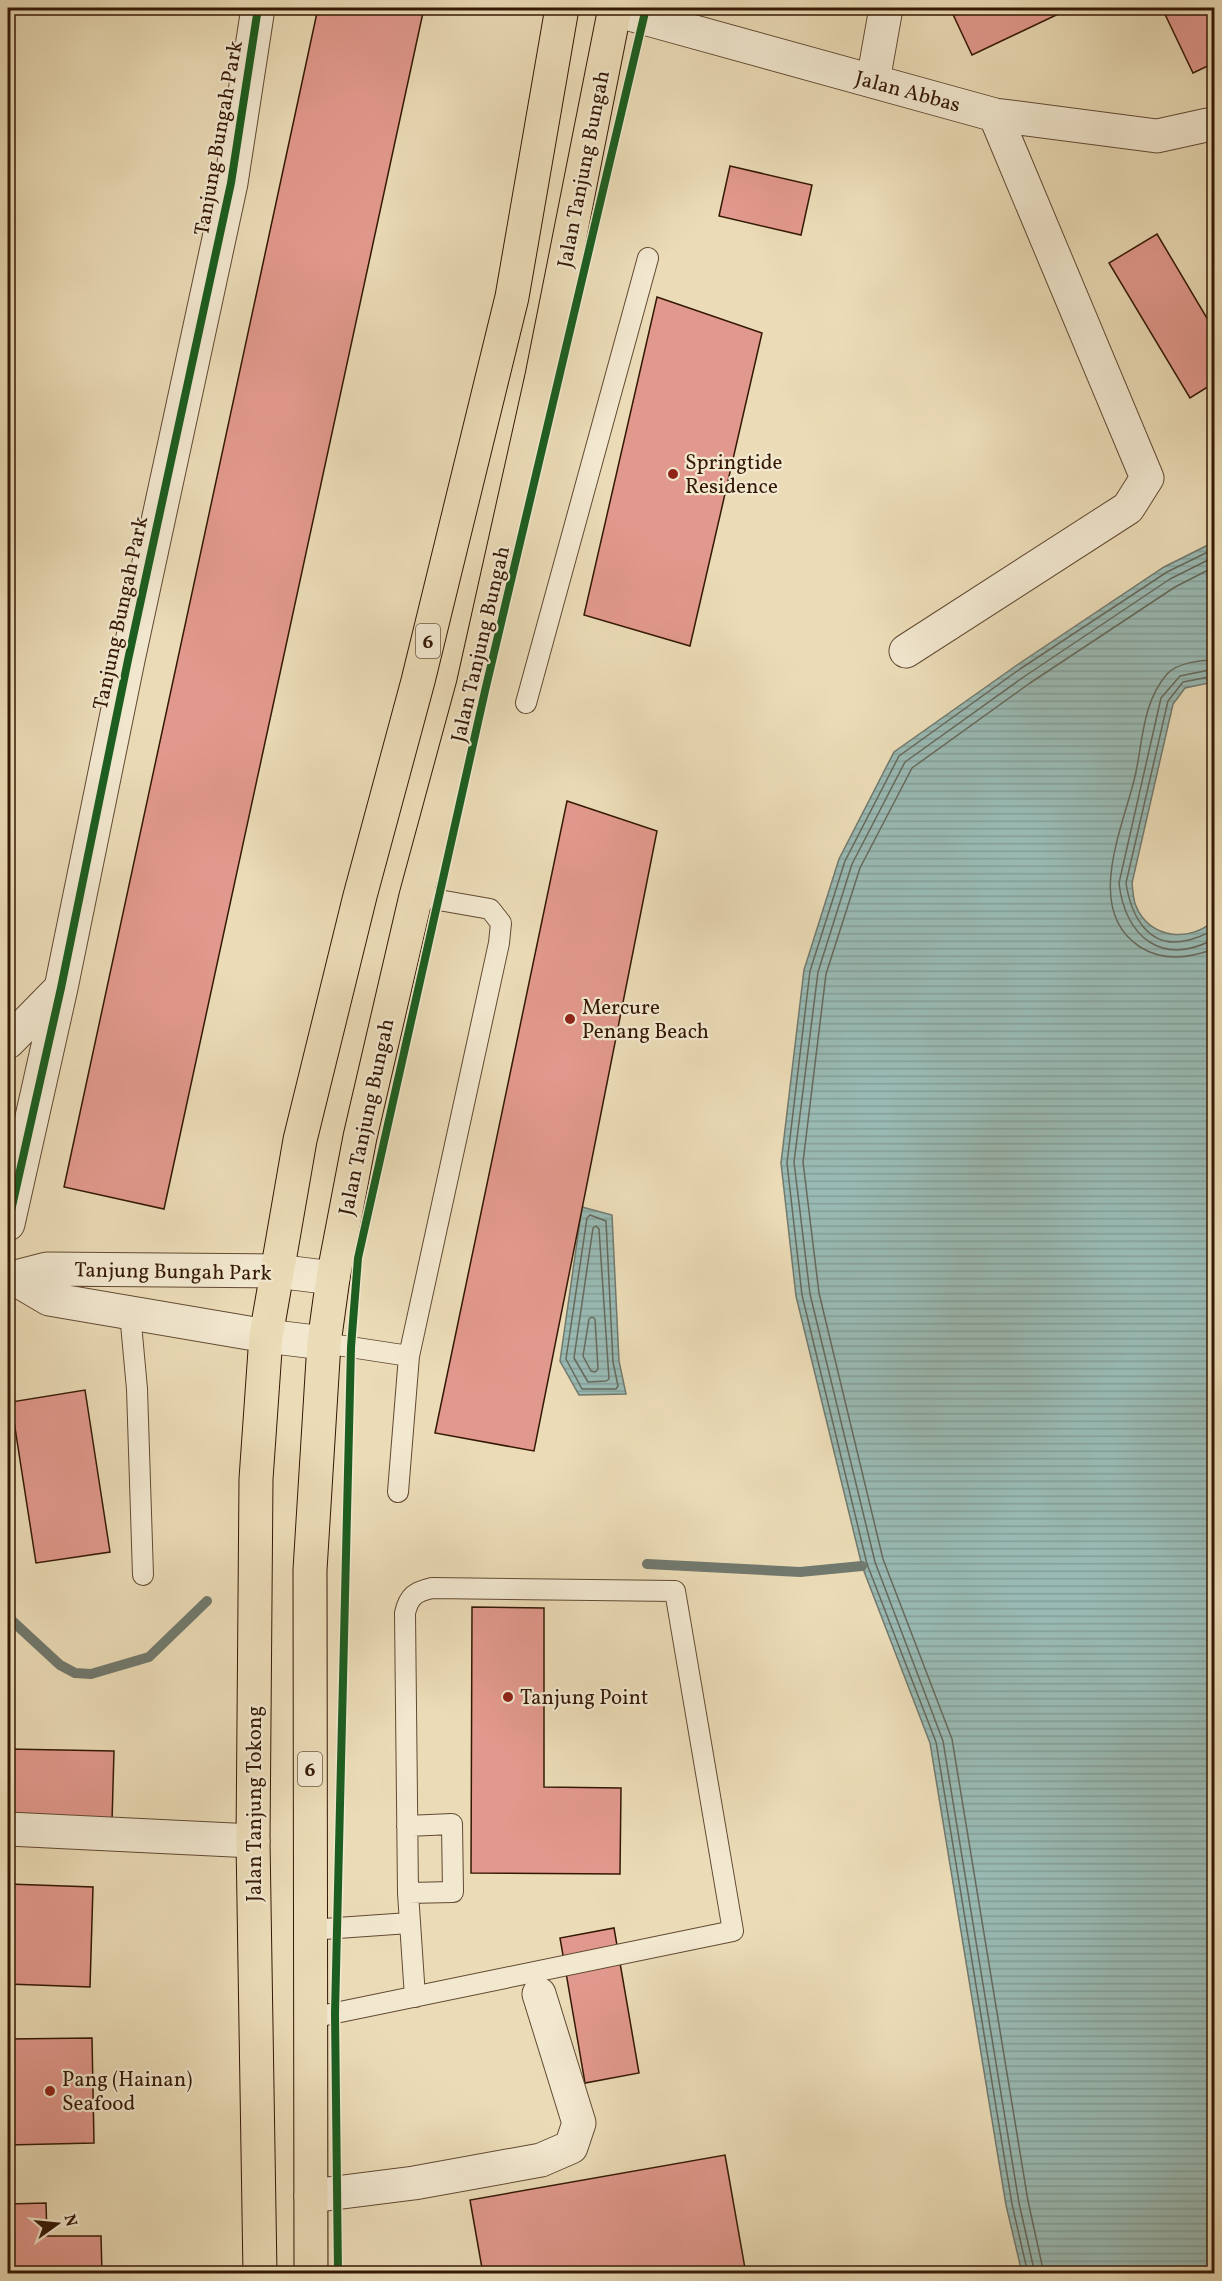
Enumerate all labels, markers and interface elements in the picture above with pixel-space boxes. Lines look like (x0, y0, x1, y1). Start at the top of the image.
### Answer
street label: Tanjung Bungah Park (188, 38, 251, 238)
street label: Jalan Abbas (852, 64, 963, 120)
street label: Jalan Tanjung Bungah (551, 68, 618, 271)
place label: Springtide Residence (685, 449, 783, 502)
marker: Springtide Residence (666, 467, 680, 481)
street label: Tanjung Bungah Park (87, 513, 156, 713)
street label: Jalan Tanjung Bungah (445, 543, 518, 745)
road number: 6 (416, 624, 440, 658)
place label: Mercure Penang Beach (582, 994, 709, 1047)
marker: Mercure Penang Beach (563, 1012, 577, 1026)
street label: Jalan Tanjung Bungah (332, 1016, 403, 1218)
street label: Tanjung Bungah Park (74, 1256, 273, 1289)
place label: Tanjung Point (520, 1684, 648, 1713)
marker: Tanjung Point (501, 1690, 515, 1704)
street label: Jalan Tanjung Tokong (241, 1706, 270, 1902)
road number: 6 (298, 1752, 322, 1786)
place label: Pang (Hainan) Seafood (62, 2066, 192, 2119)
marker: Pang (Hainan) Seafood (43, 2084, 57, 2098)
north arrow (27, 2194, 87, 2254)
text: N (57, 2212, 82, 2229)

